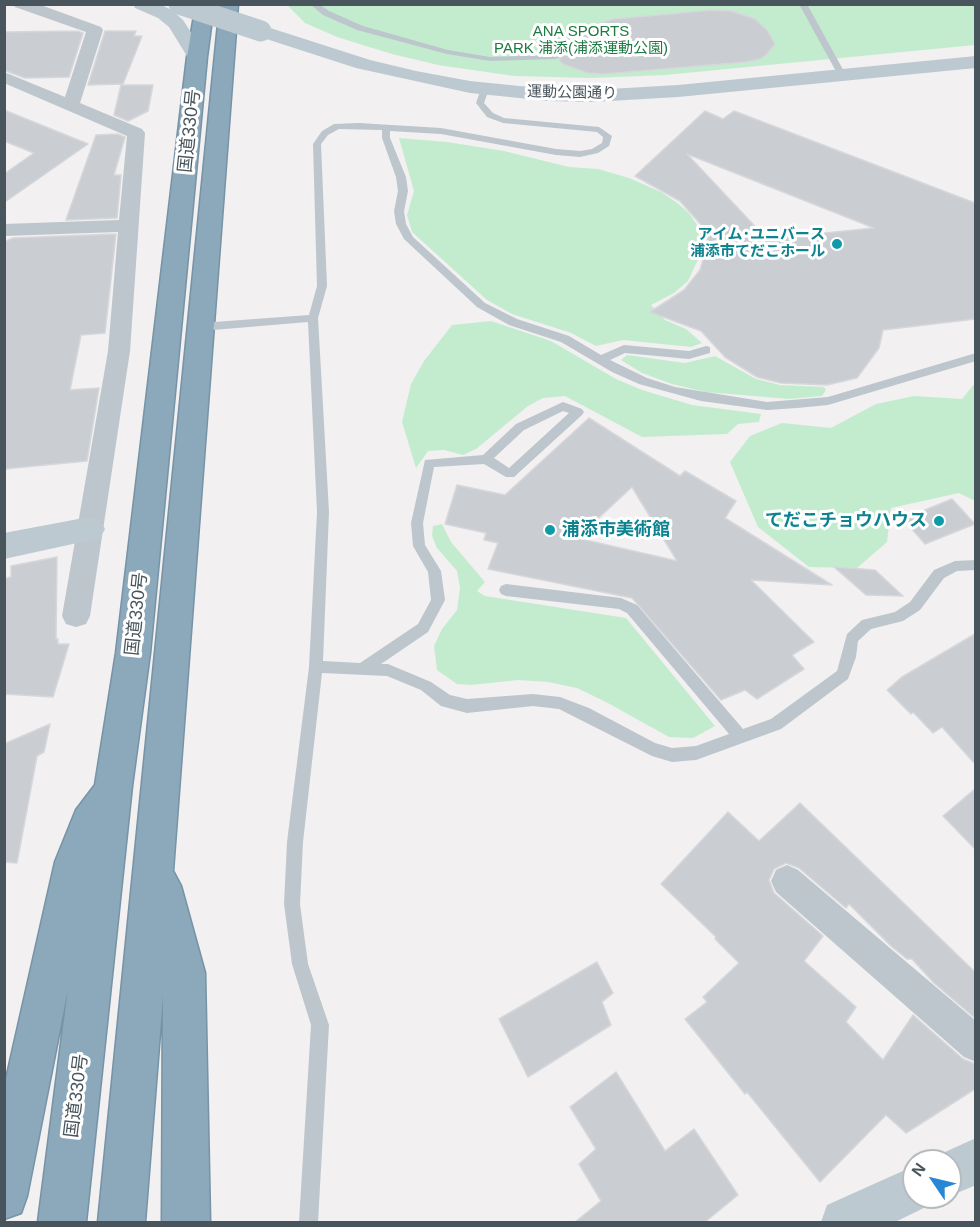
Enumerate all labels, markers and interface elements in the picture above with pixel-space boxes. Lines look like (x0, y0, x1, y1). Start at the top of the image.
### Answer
park label: ANA SPORTS PARK 浦添(浦添運動公園) (494, 23, 668, 58)
street label: 運動公園通り (527, 83, 617, 103)
street label: 国道330号 (175, 88, 205, 174)
place label: アイム･ユニバース 浦添市てだこホール (690, 226, 825, 261)
marker: アイム･ユニバース 浦添市てだこホール (830, 237, 844, 251)
place label: てだこチョウハウス (765, 510, 927, 532)
marker: てだこチョウハウス (932, 514, 946, 528)
place label: 浦添市美術館 (562, 519, 670, 541)
marker: 浦添市美術館 (543, 523, 557, 537)
street label: 国道330号 (122, 571, 152, 657)
street label: 国道330号 (61, 1053, 93, 1139)
north arrow (902, 1149, 962, 1209)
text: N (908, 1160, 929, 1179)

